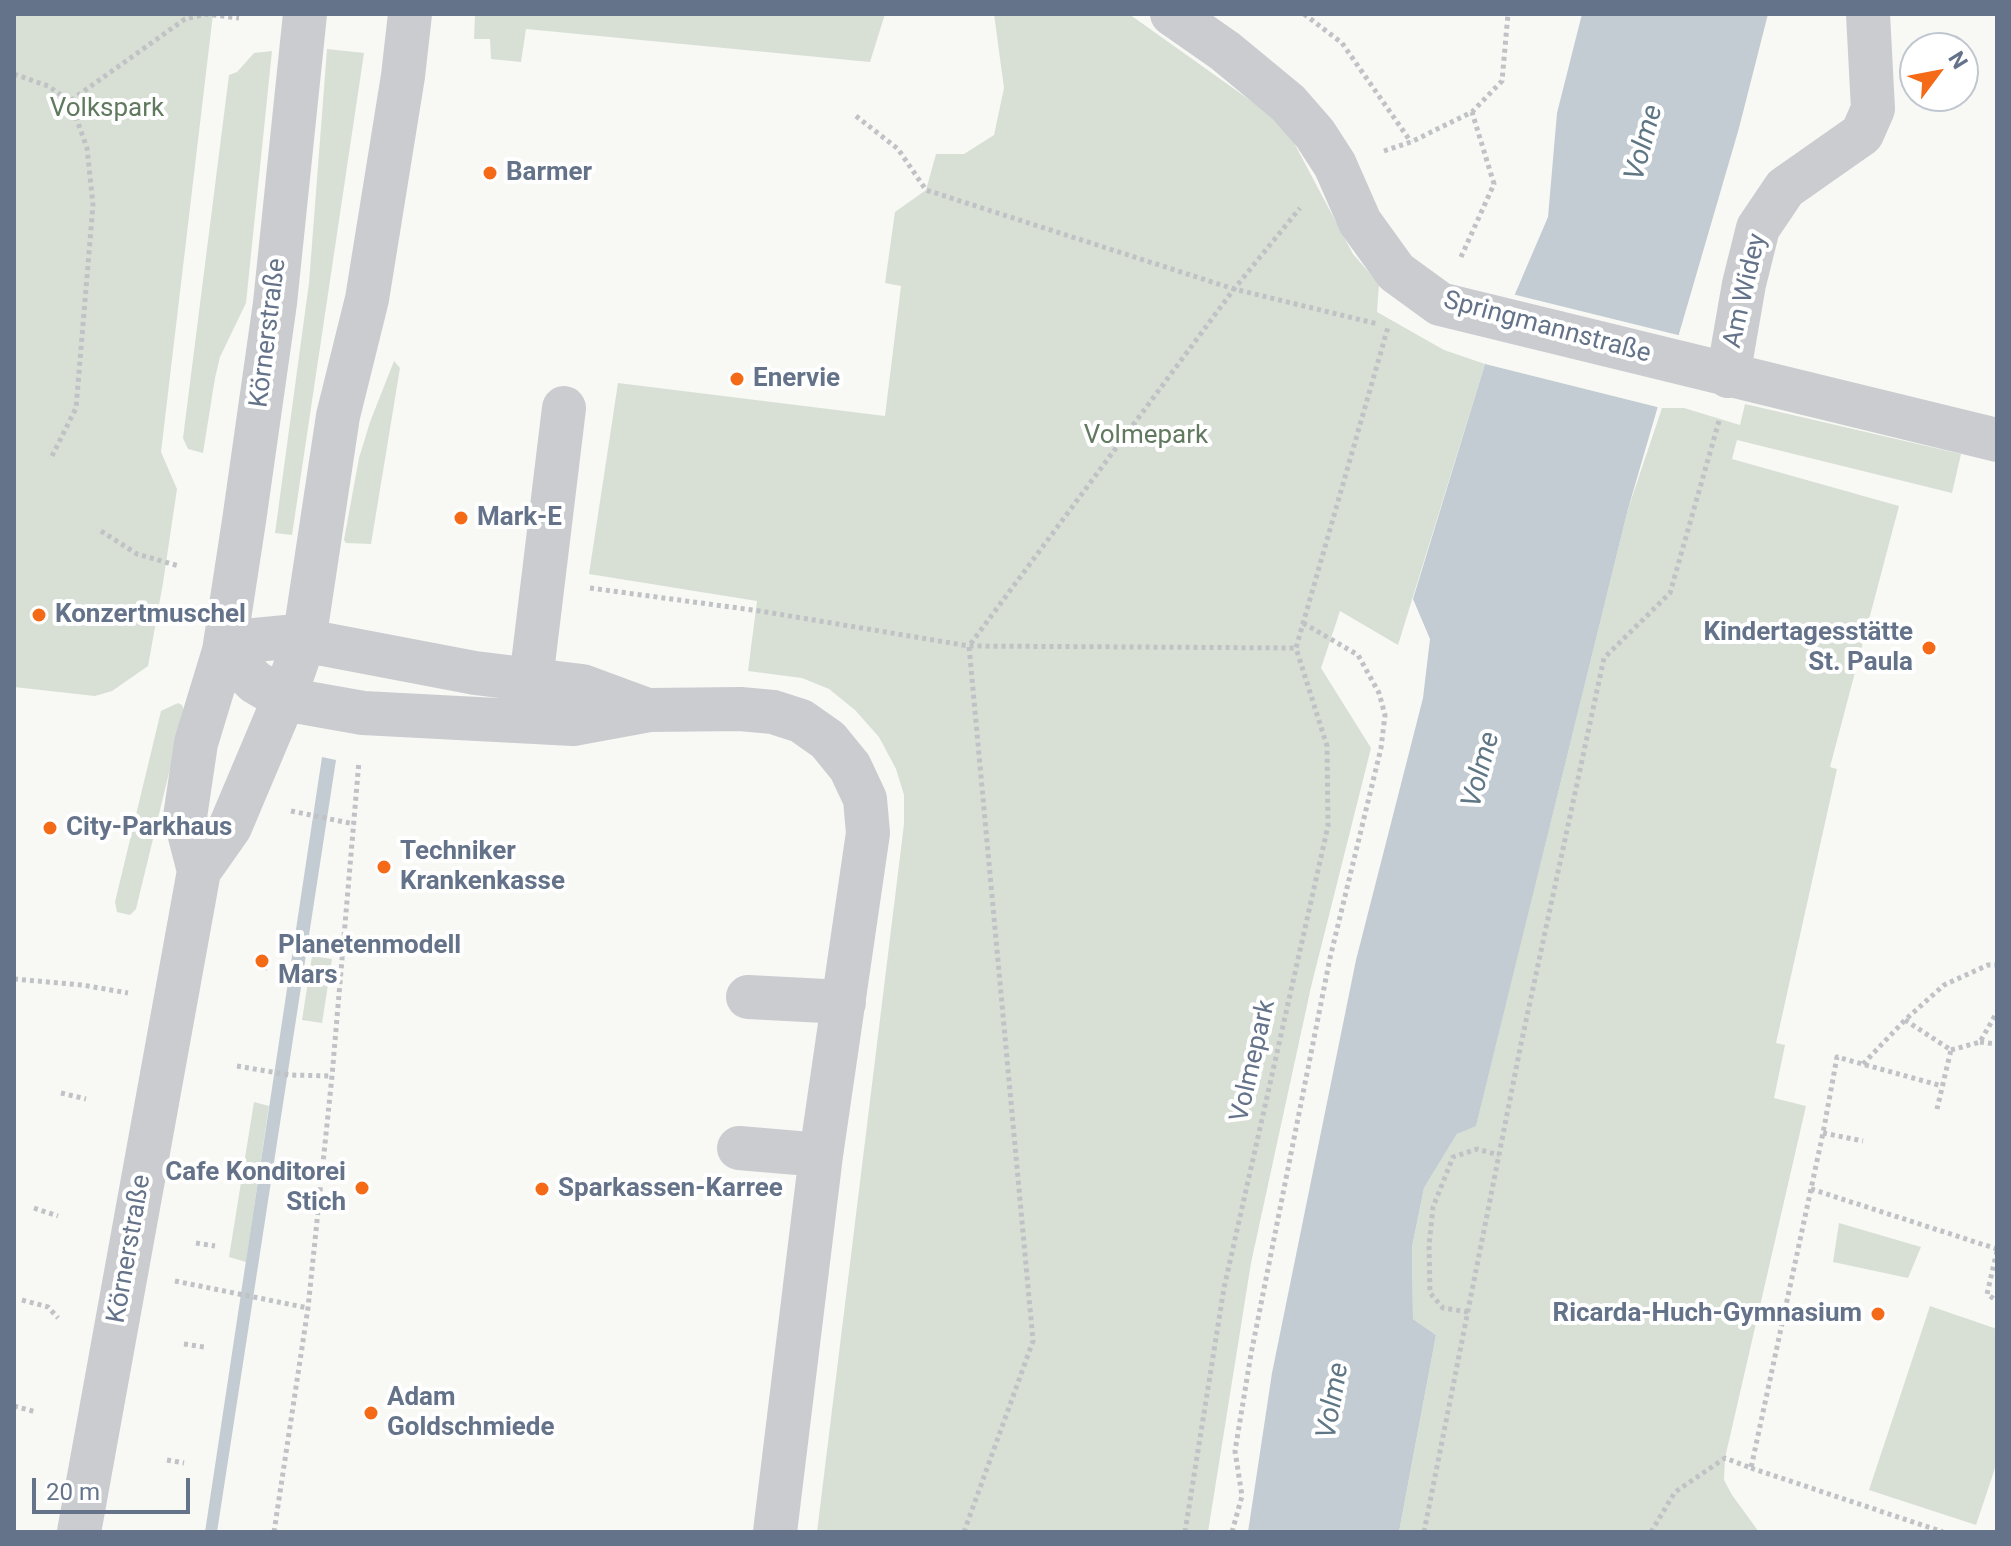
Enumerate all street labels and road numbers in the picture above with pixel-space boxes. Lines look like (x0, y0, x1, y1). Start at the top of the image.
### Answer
street label: Am Widey (1718, 231, 1774, 351)
street label: Körnerstraße (244, 257, 294, 409)
street label: Springmannstraße (1440, 285, 1654, 371)
street label: Volmepark (1225, 997, 1283, 1125)
street label: Körnerstraße (102, 1172, 158, 1326)

